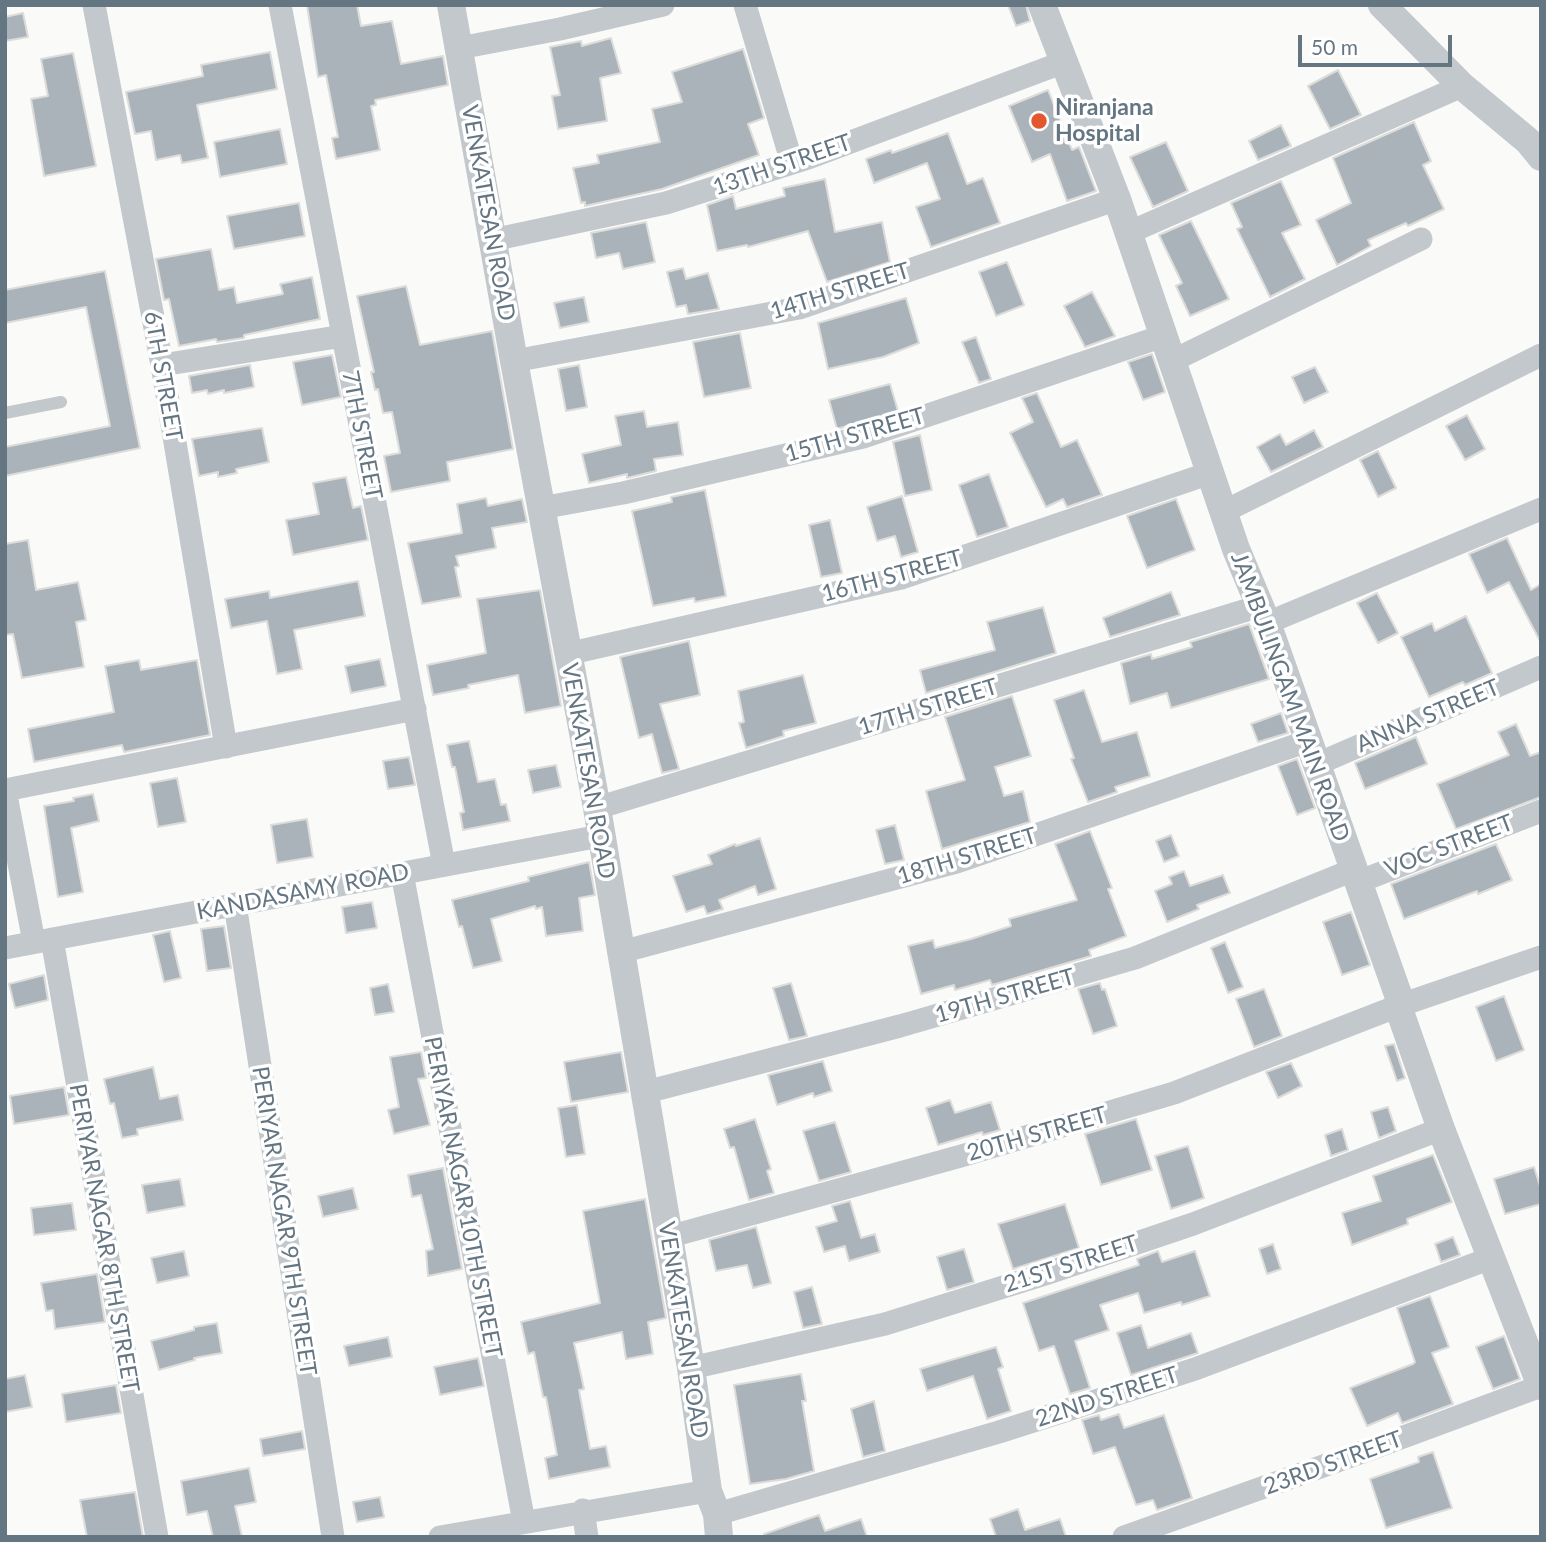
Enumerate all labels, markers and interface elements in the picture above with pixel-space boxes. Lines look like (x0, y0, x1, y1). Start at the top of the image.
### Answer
scale bar (1301, 21, 1455, 65)
text: 50 m (1311, 34, 1358, 59)
place label: Niranjana Hospital (1055, 94, 1154, 148)
street label: VENKATESAN ROAD (455, 103, 521, 323)
marker: Niranjana Hospital (1029, 111, 1049, 131)
street label: 13TH STREET (709, 128, 855, 202)
street label: 14TH STREET (767, 257, 913, 325)
street label: 6TH STREET (138, 309, 188, 443)
street label: 7TH STREET (336, 368, 388, 502)
street label: 15TH STREET (782, 402, 928, 468)
street label: 16TH STREET (819, 544, 965, 608)
street label: JAMBULINGAM MAIN ROAD (1225, 549, 1355, 845)
street label: VENKATESAN ROAD (555, 661, 621, 881)
street label: 17TH STREET (855, 673, 1001, 741)
street label: ANNA STREET (1352, 673, 1504, 759)
street label: VOC STREET (1381, 809, 1517, 883)
street label: 18TH STREET (894, 822, 1040, 890)
street label: KANDASAMY ROAD (195, 858, 411, 926)
street label: 19TH STREET (932, 963, 1078, 1029)
street label: PERIYAR NAGAR 10TH STREET (418, 1034, 508, 1360)
street label: PERIYAR NAGAR 9TH STREET (246, 1064, 322, 1378)
street label: PERIYAR NAGAR 8TH STREET (63, 1082, 145, 1394)
street label: 20TH STREET (964, 1101, 1110, 1167)
street label: VENKATESAN ROAD (652, 1220, 714, 1440)
street label: 21ST STREET (1001, 1229, 1141, 1299)
street label: 22ND STREET (1032, 1361, 1182, 1433)
street label: 23RD STREET (1260, 1425, 1406, 1501)

